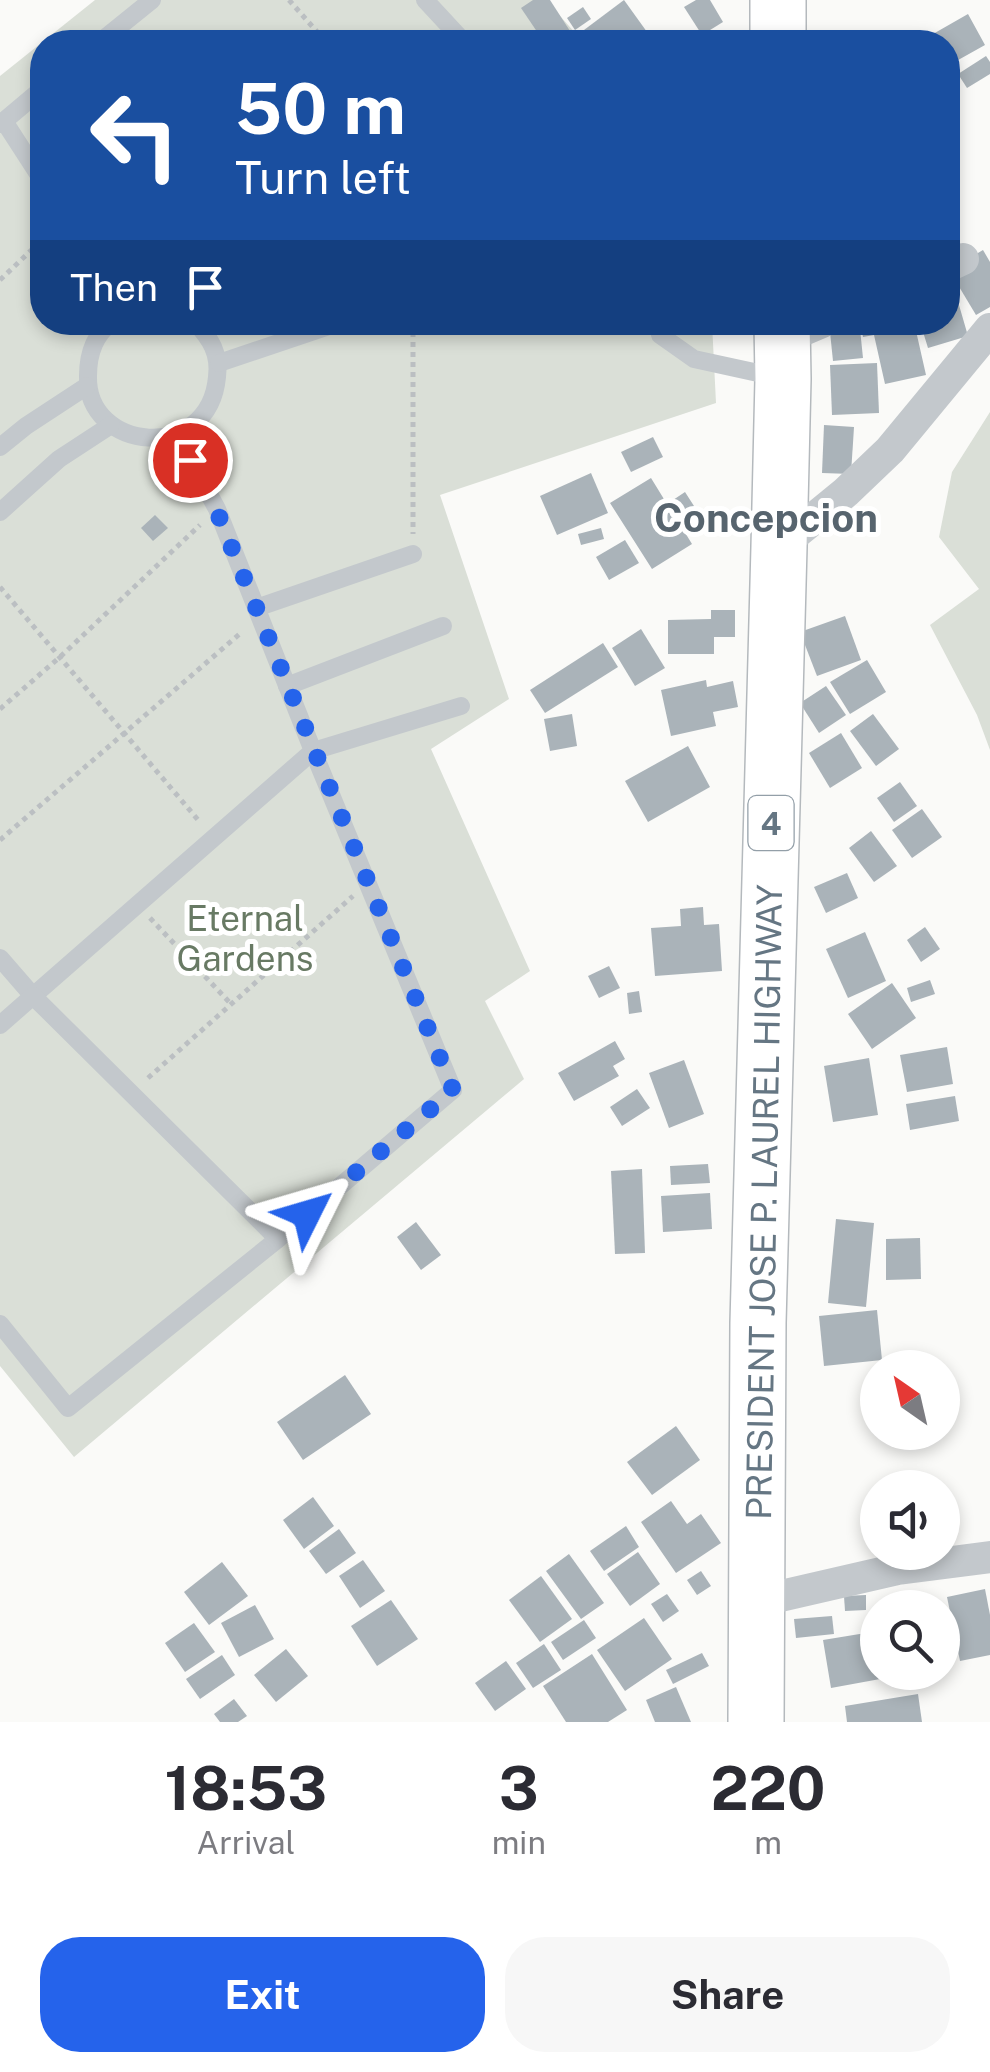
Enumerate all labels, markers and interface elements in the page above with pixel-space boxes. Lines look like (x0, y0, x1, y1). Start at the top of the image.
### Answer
text: 50 m (235, 67, 406, 150)
icon: left (70, 70, 200, 200)
text: Turn left (235, 151, 411, 204)
icon: arrive (178, 260, 233, 315)
text: Then (70, 265, 158, 310)
pin (148, 418, 233, 503)
icon: arrive (163, 433, 218, 488)
district label: Concepcion (654, 494, 878, 541)
road number: 4 (748, 796, 794, 850)
street label: PRESIDENT JOSE P. LAUREL HIGHWAY (738, 884, 790, 1520)
park label: Eternal Gardens (177, 898, 313, 979)
position arrow (255, 1162, 359, 1266)
north arrow (860, 1350, 960, 1450)
map controls (860, 1350, 960, 1690)
button: sound (860, 1470, 960, 1570)
button: search (860, 1590, 960, 1690)
text: 18:53 (165, 1753, 327, 1824)
text: 3 (499, 1753, 539, 1824)
text: 220 (711, 1753, 825, 1824)
text: Arrival (196, 1824, 295, 1861)
text: min (492, 1824, 546, 1861)
text: m (754, 1824, 782, 1861)
button: Exit (40, 1937, 485, 2052)
button: Share (505, 1937, 950, 2052)

